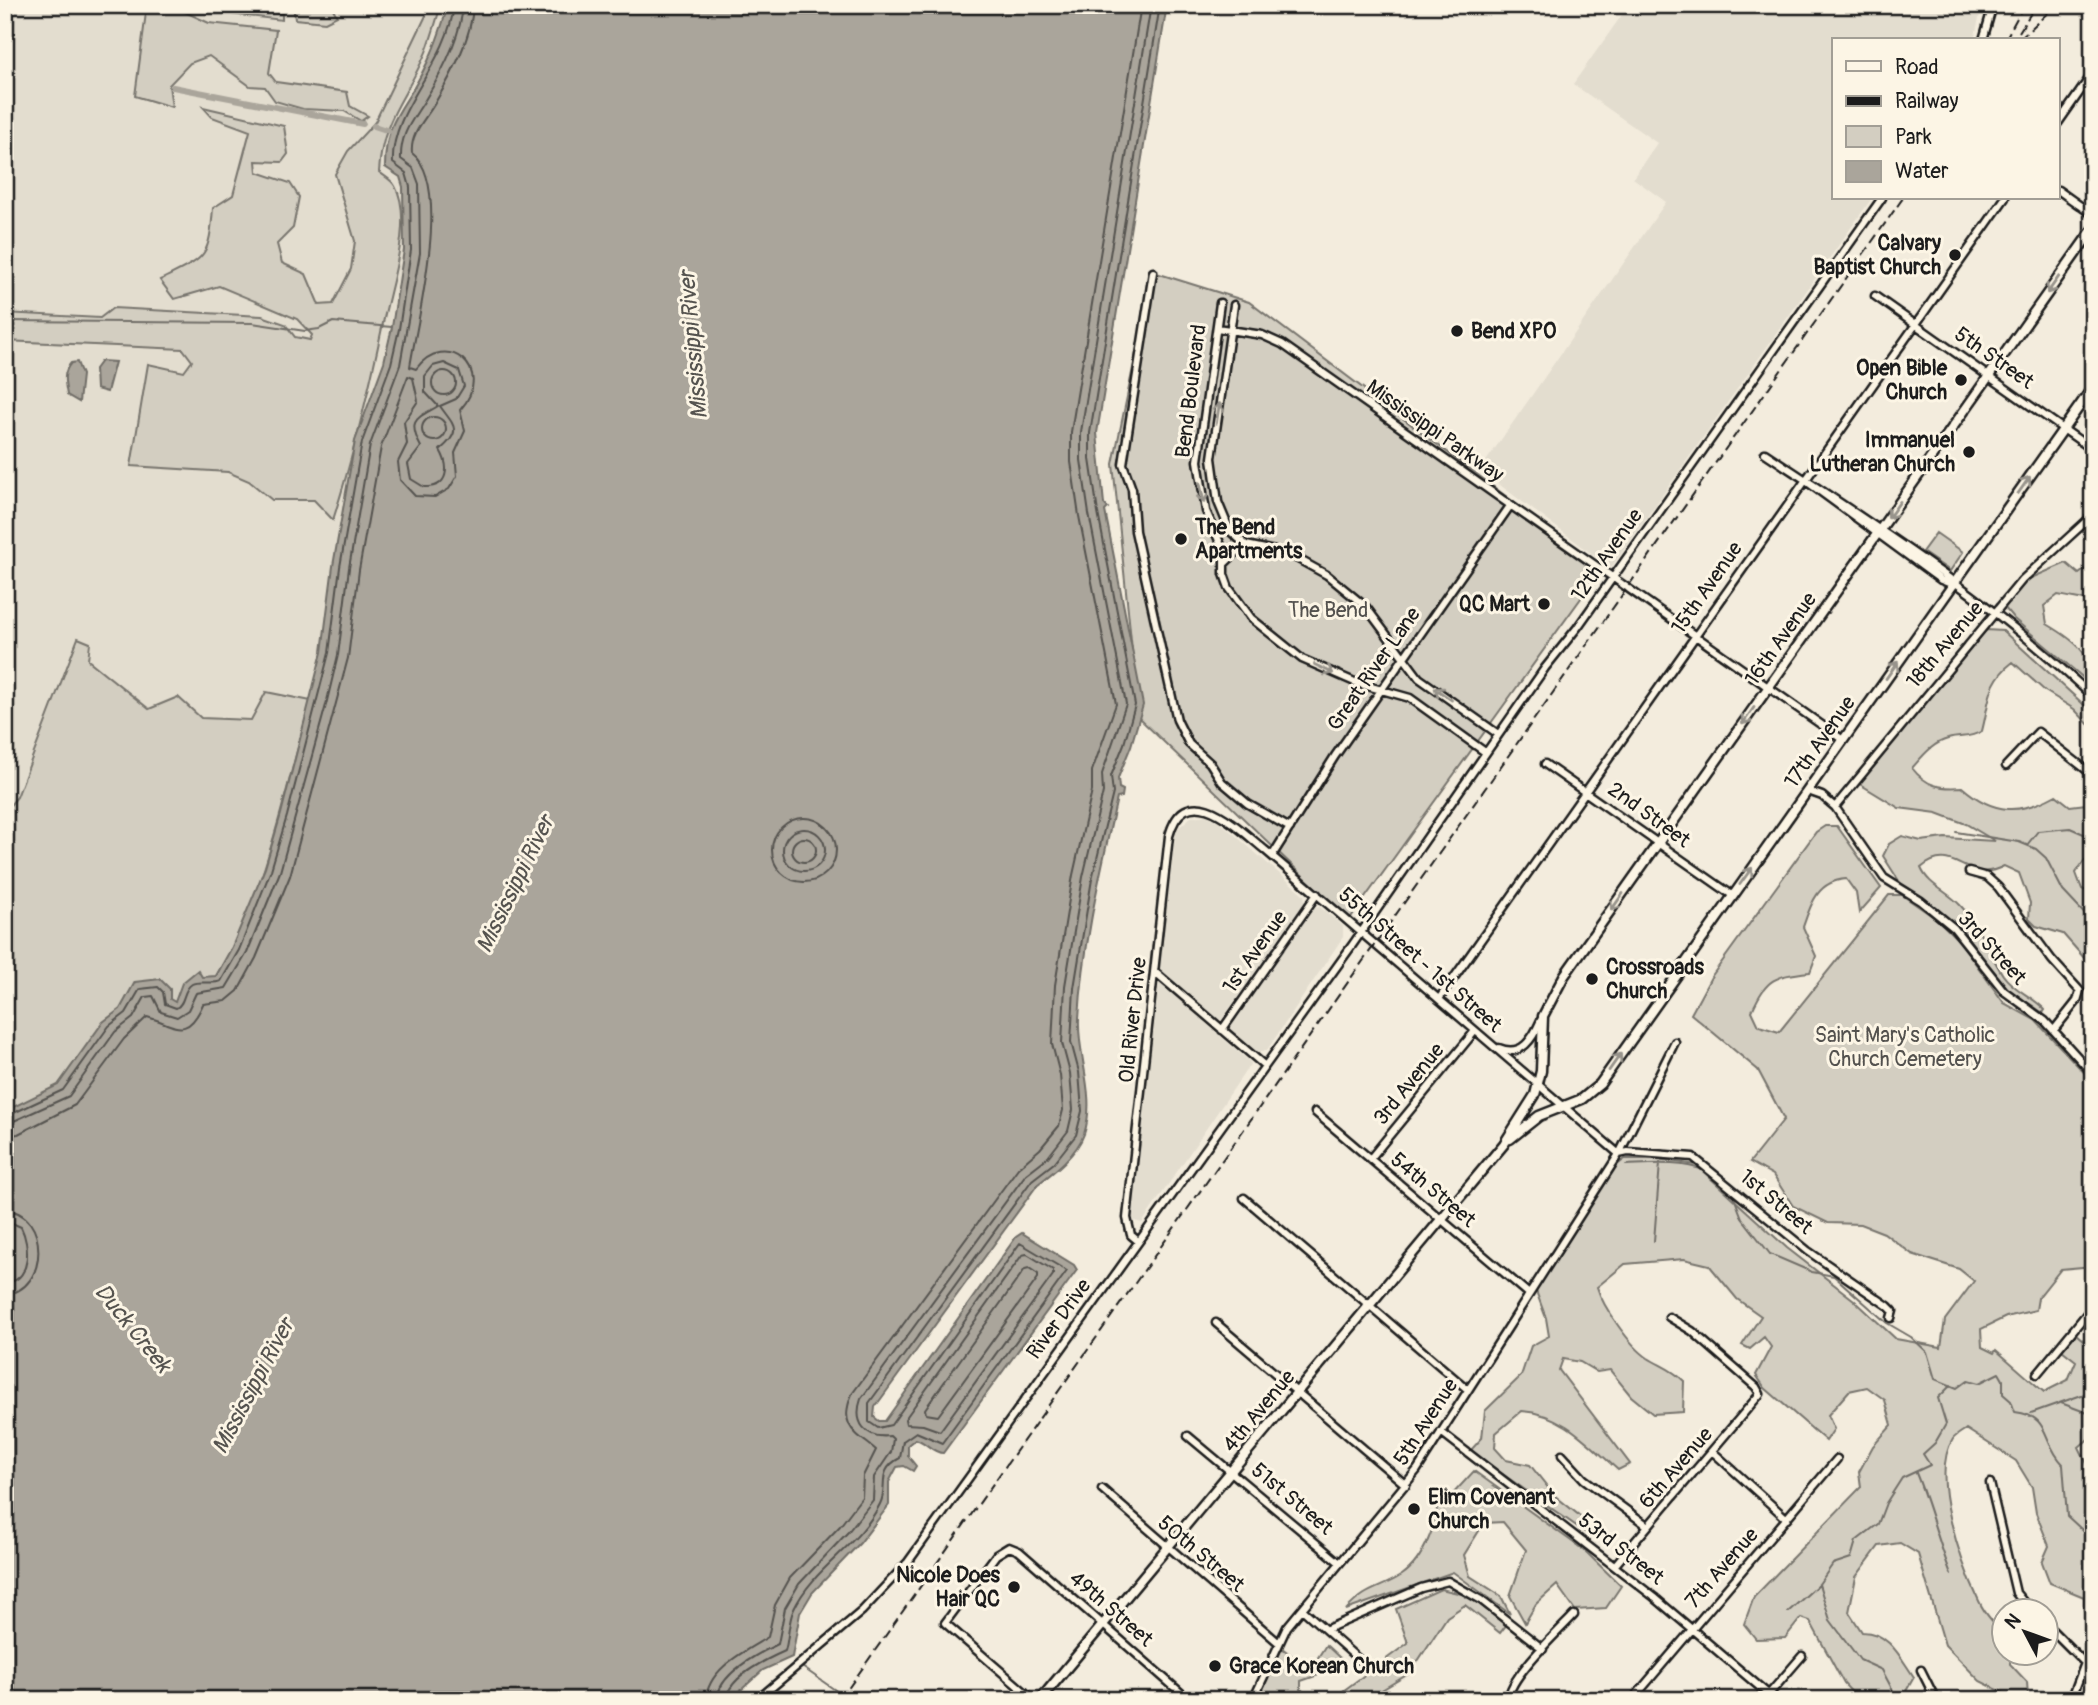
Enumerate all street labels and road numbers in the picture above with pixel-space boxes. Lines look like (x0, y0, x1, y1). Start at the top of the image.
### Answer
street label: 5th Street (1949, 321, 2040, 396)
street label: Bend Boulevard (1169, 323, 1213, 459)
street label: Mississippi Parkway (1361, 374, 1509, 488)
street label: 12th Avenue (1565, 503, 1649, 607)
street label: 15th Avenue (1665, 536, 1749, 640)
street label: 16th Avenue (1739, 587, 1823, 691)
street label: 18th Avenue (1901, 595, 1990, 694)
street label: Great River Lane (1321, 601, 1427, 736)
street label: 17th Avenue (1778, 690, 1862, 793)
street label: 2nd Street (1602, 776, 1696, 854)
street label: 55th Street - 1st Street (1333, 882, 1508, 1039)
street label: 1st Avenue (1217, 905, 1294, 999)
street label: 3rd Street (1952, 905, 2033, 991)
street label: Old River Drive (1113, 955, 1153, 1084)
street label: 3rd Avenue (1368, 1037, 1451, 1131)
street label: 54th Street (1385, 1146, 1482, 1234)
street label: 1st Street (1734, 1164, 1819, 1241)
street label: River Drive (1021, 1273, 1098, 1365)
street label: 4th Avenue (1217, 1364, 1302, 1458)
street label: 5th Avenue (1388, 1373, 1465, 1471)
street label: 6th Avenue (1633, 1421, 1719, 1514)
street label: 51st Street (1245, 1457, 1339, 1541)
street label: 53rd Street (1573, 1507, 1670, 1591)
street label: 50th Street (1152, 1510, 1251, 1599)
street label: 7th Avenue (1679, 1521, 1765, 1614)
street label: 49th Street (1063, 1565, 1159, 1653)

